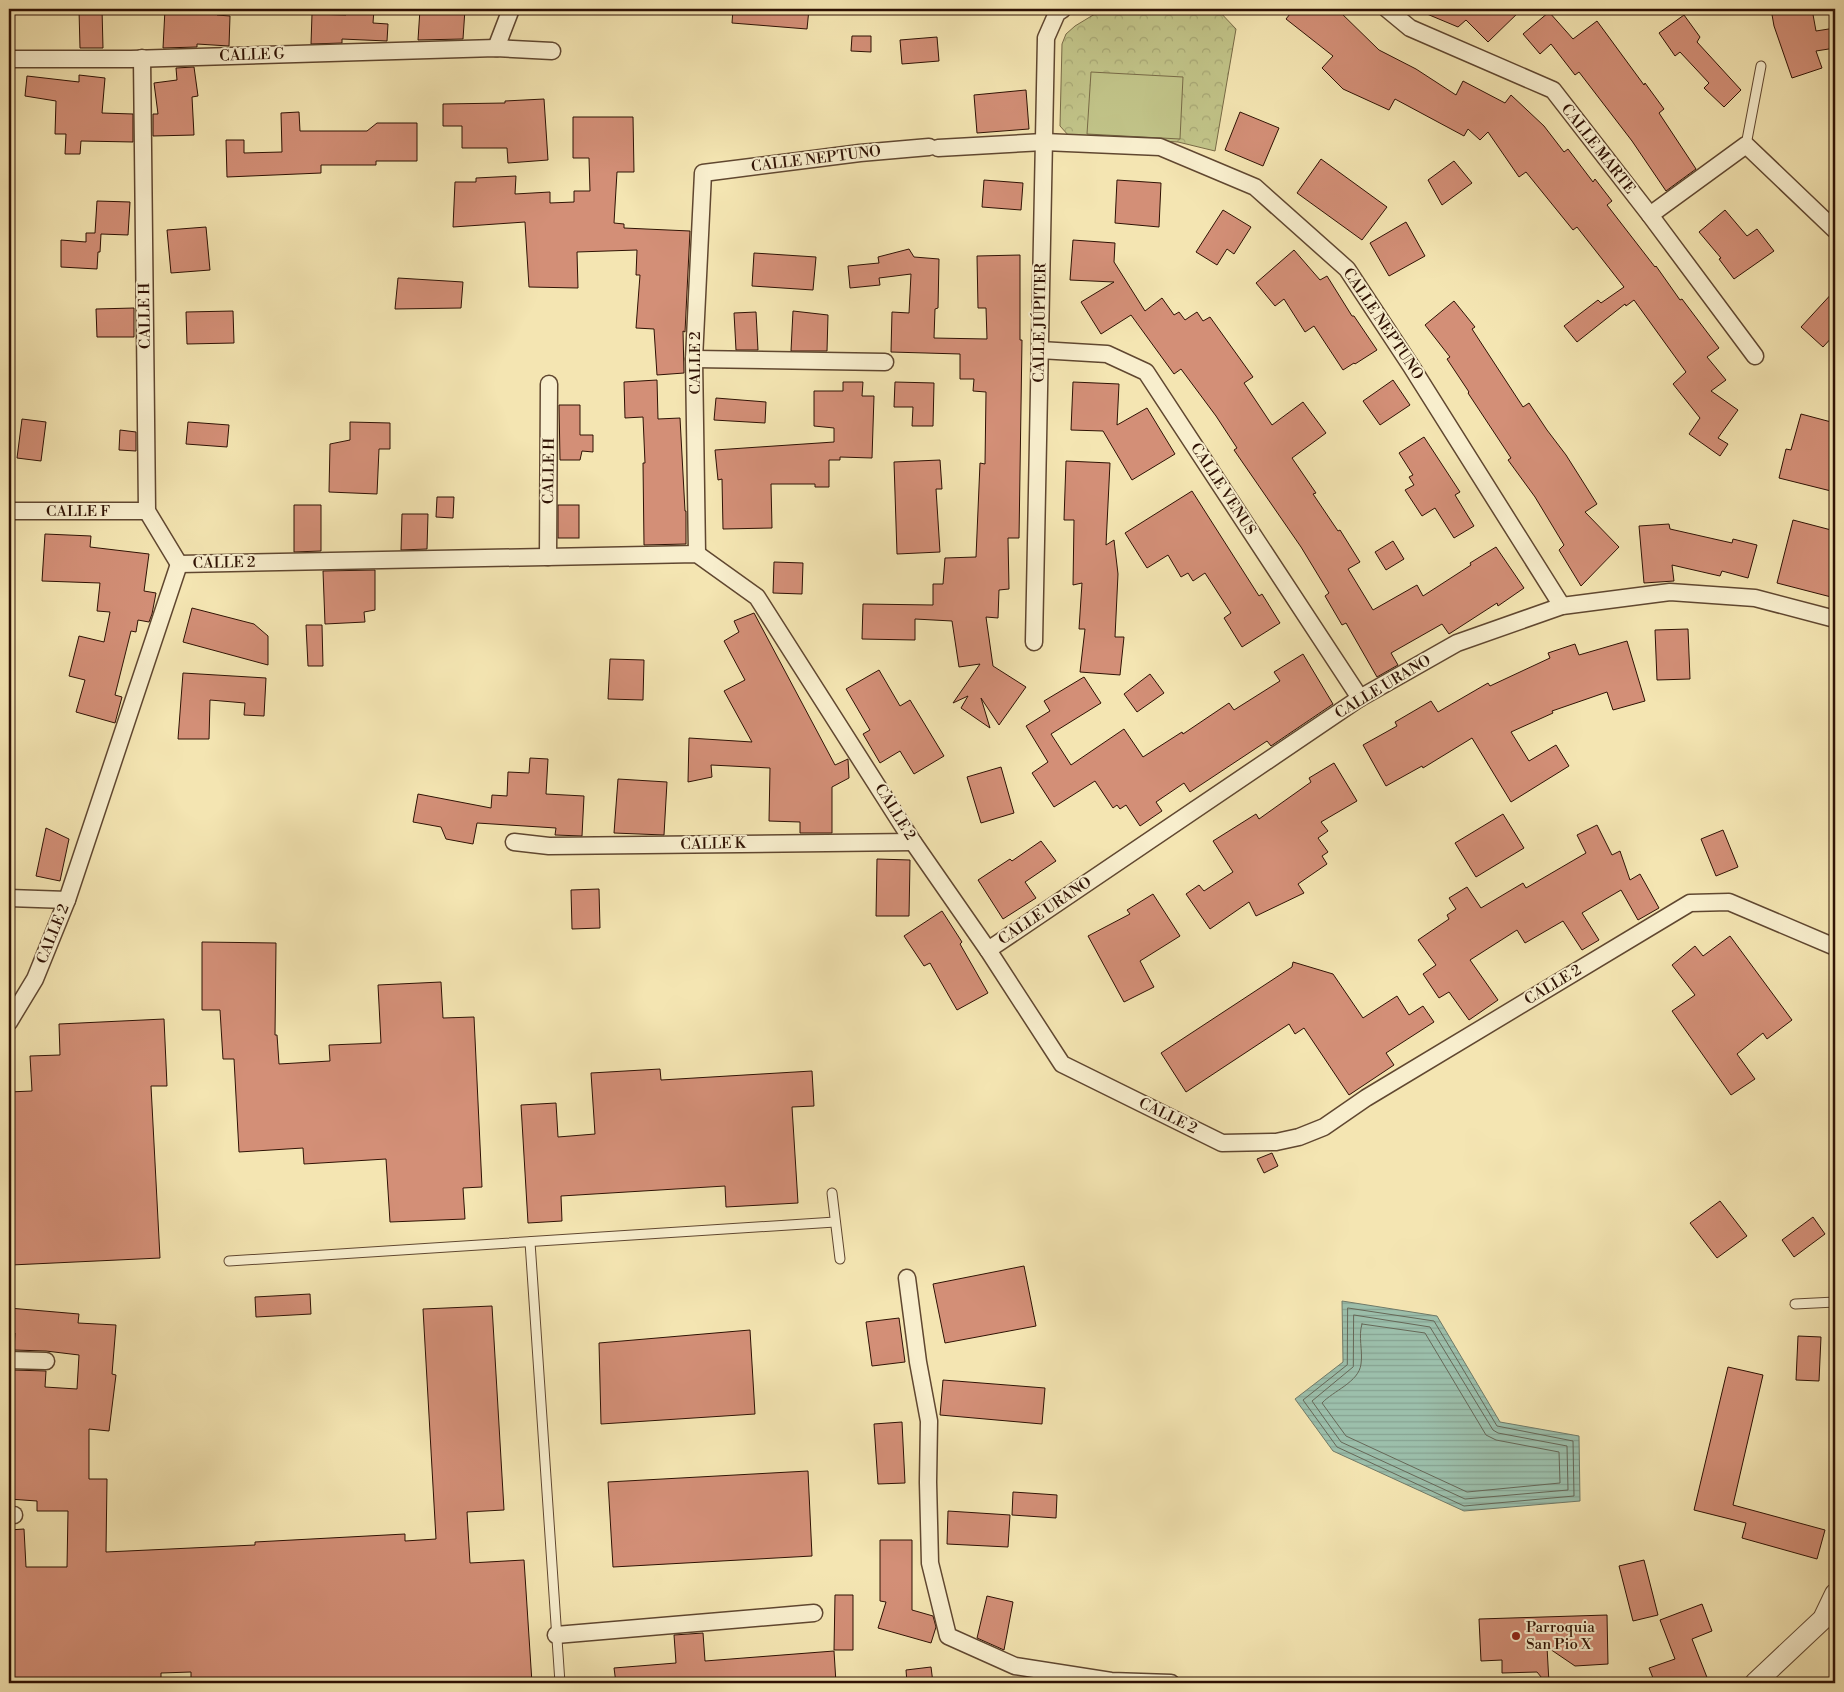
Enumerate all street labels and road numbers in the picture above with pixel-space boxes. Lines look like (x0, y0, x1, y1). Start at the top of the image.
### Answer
street label: CALLE G (219, 44, 285, 66)
street label: CALLE MARTE (1557, 100, 1639, 198)
street label: CALLE NEPTUNO (750, 142, 882, 176)
street label: CALLE JÚPITER (1028, 262, 1051, 383)
street label: CALLE NEPTUNO (1339, 265, 1428, 384)
street label: CALLE H (135, 283, 155, 349)
street label: CALLE 2 (686, 332, 705, 394)
street label: CALLE H (539, 438, 559, 504)
street label: CALLE VENUS (1186, 439, 1260, 539)
street label: CALLE F (46, 502, 110, 521)
street label: CALLE 2 (192, 553, 256, 573)
street label: CALLE URANO (1332, 651, 1435, 723)
street label: CALLE 2 (870, 780, 920, 844)
street label: CALLE K (680, 834, 747, 854)
street label: CALLE URANO (995, 873, 1095, 949)
street label: CALLE 2 (32, 901, 74, 967)
street label: CALLE 2 (1521, 961, 1585, 1009)
street label: CALLE 2 (1136, 1094, 1200, 1138)

